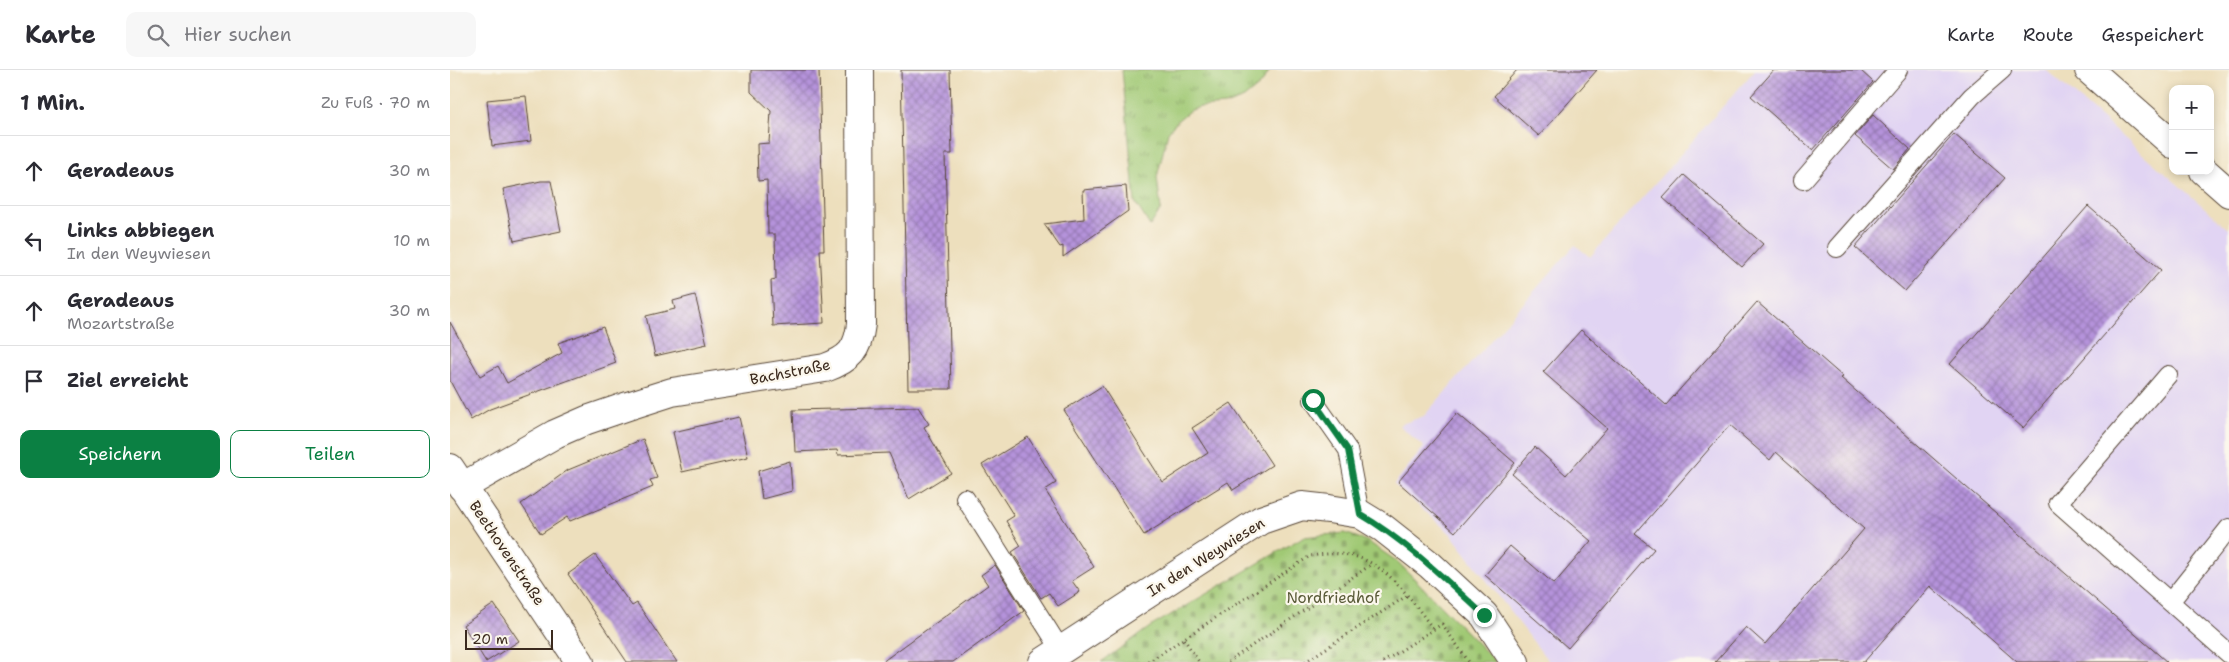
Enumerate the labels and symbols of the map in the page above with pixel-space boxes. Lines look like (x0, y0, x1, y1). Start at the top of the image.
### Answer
street label: Bachstraße (748, 354, 832, 390)
route start (1302, 389, 1325, 412)
street label: Beethovenstraße (465, 497, 549, 609)
street label: In den Weywiesen (1144, 513, 1268, 601)
park label: Nordfriedhof (1286, 588, 1380, 608)
route end (1473, 604, 1496, 627)
scale bar (465, 627, 552, 650)

